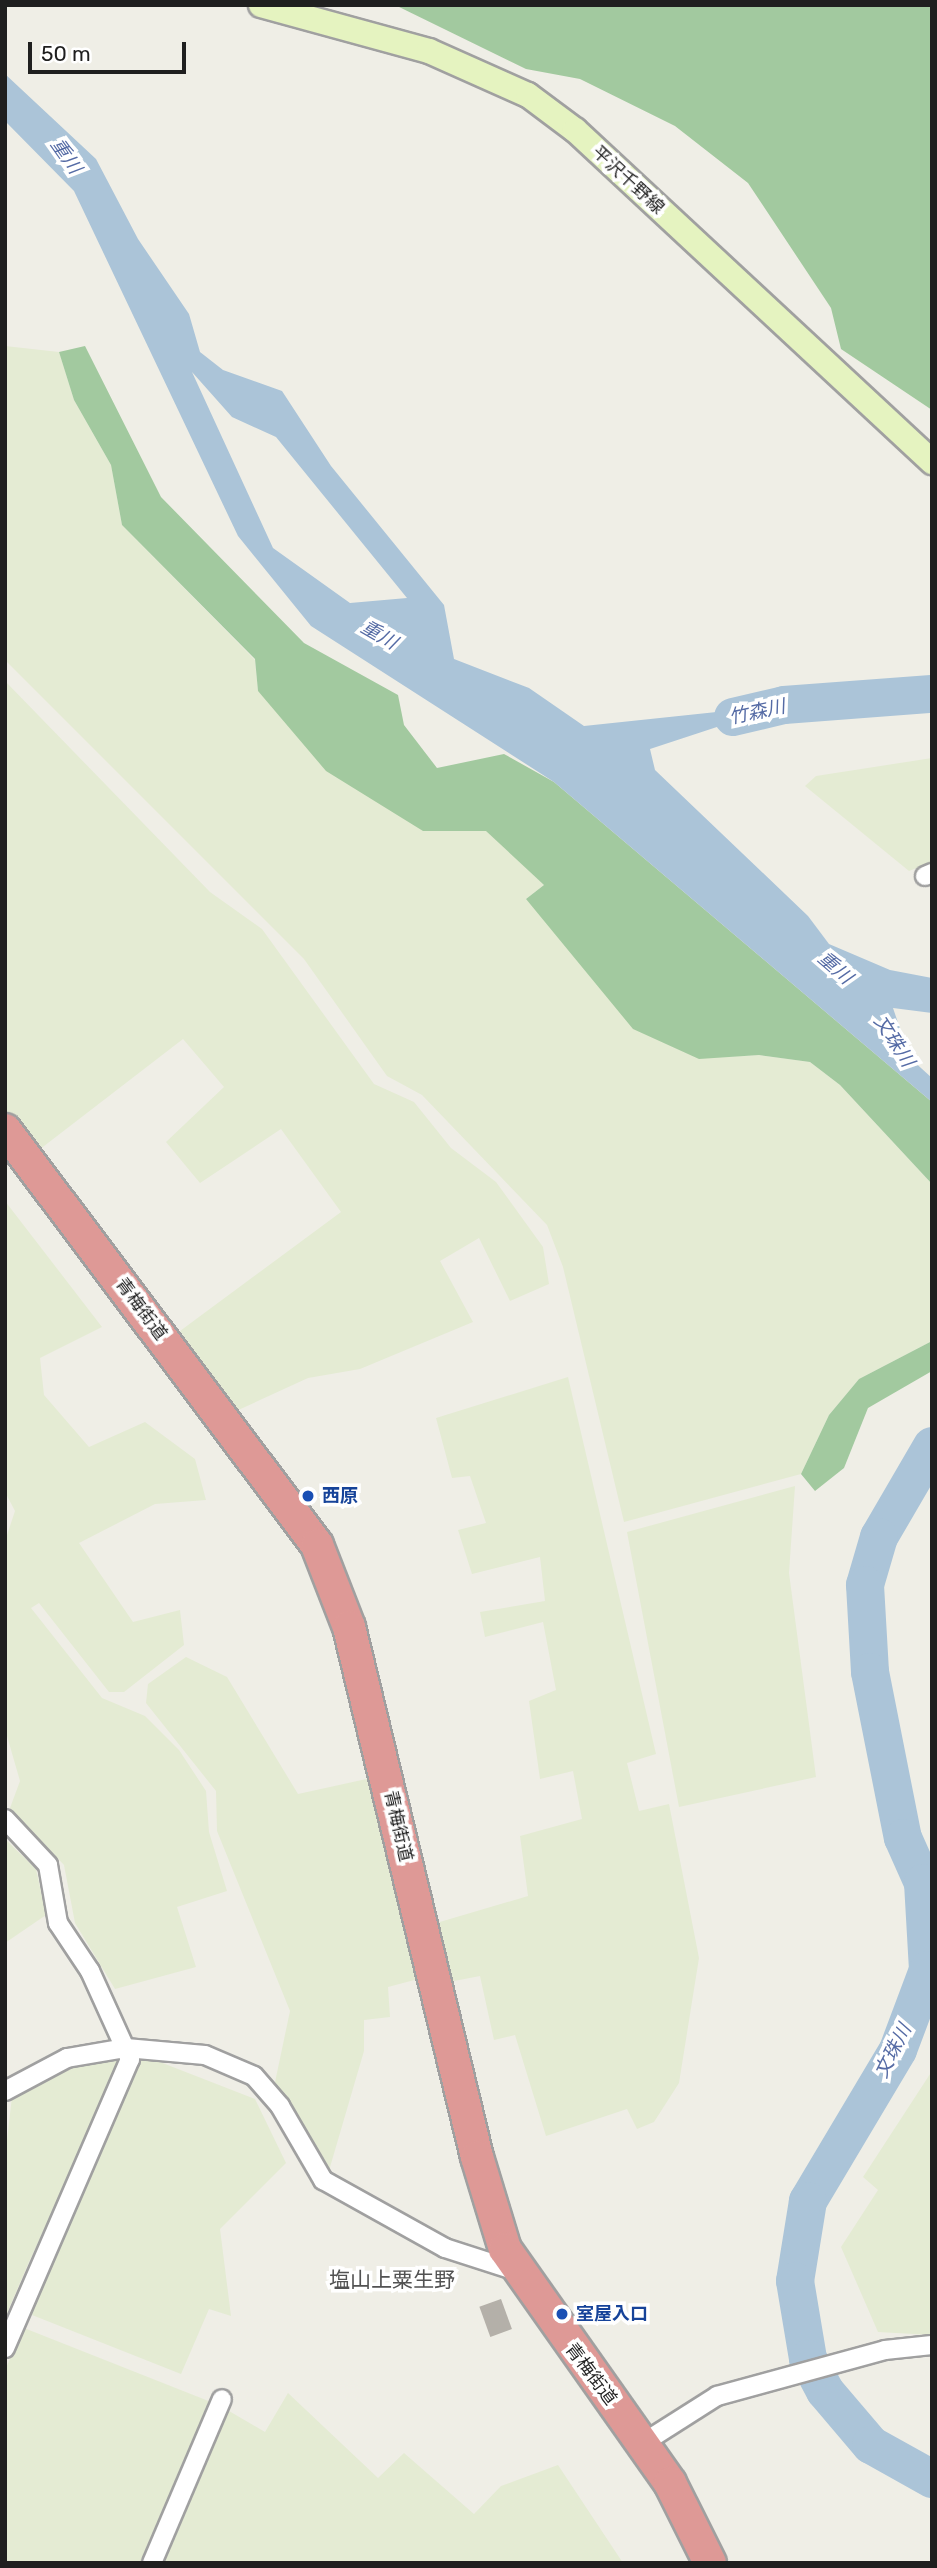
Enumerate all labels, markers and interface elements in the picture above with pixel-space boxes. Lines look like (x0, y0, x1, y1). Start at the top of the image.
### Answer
scale bar (32, 28, 189, 72)
text: 50 m (41, 41, 91, 66)
water label: 重川 (46, 134, 86, 178)
street label: 平沢千野線 (588, 141, 668, 219)
water label: 重川 (357, 616, 401, 654)
water label: 竹森川 (727, 695, 787, 729)
water label: 重川 (813, 947, 857, 989)
water label: 文珠川 (869, 1011, 919, 1071)
street label: 青梅街道 (111, 1274, 171, 1344)
place label: 西原 (322, 1485, 358, 1507)
marker: 西原 (300, 1488, 316, 1504)
street label: 青梅街道 (379, 1788, 417, 1864)
water label: 文珠川 (870, 2020, 916, 2082)
district label: 塩山上粟生野 (329, 2267, 455, 2293)
place label: 室屋入口 (576, 2303, 648, 2325)
marker: 室屋入口 (554, 2306, 570, 2322)
street label: 青梅街道 (561, 2339, 621, 2409)

